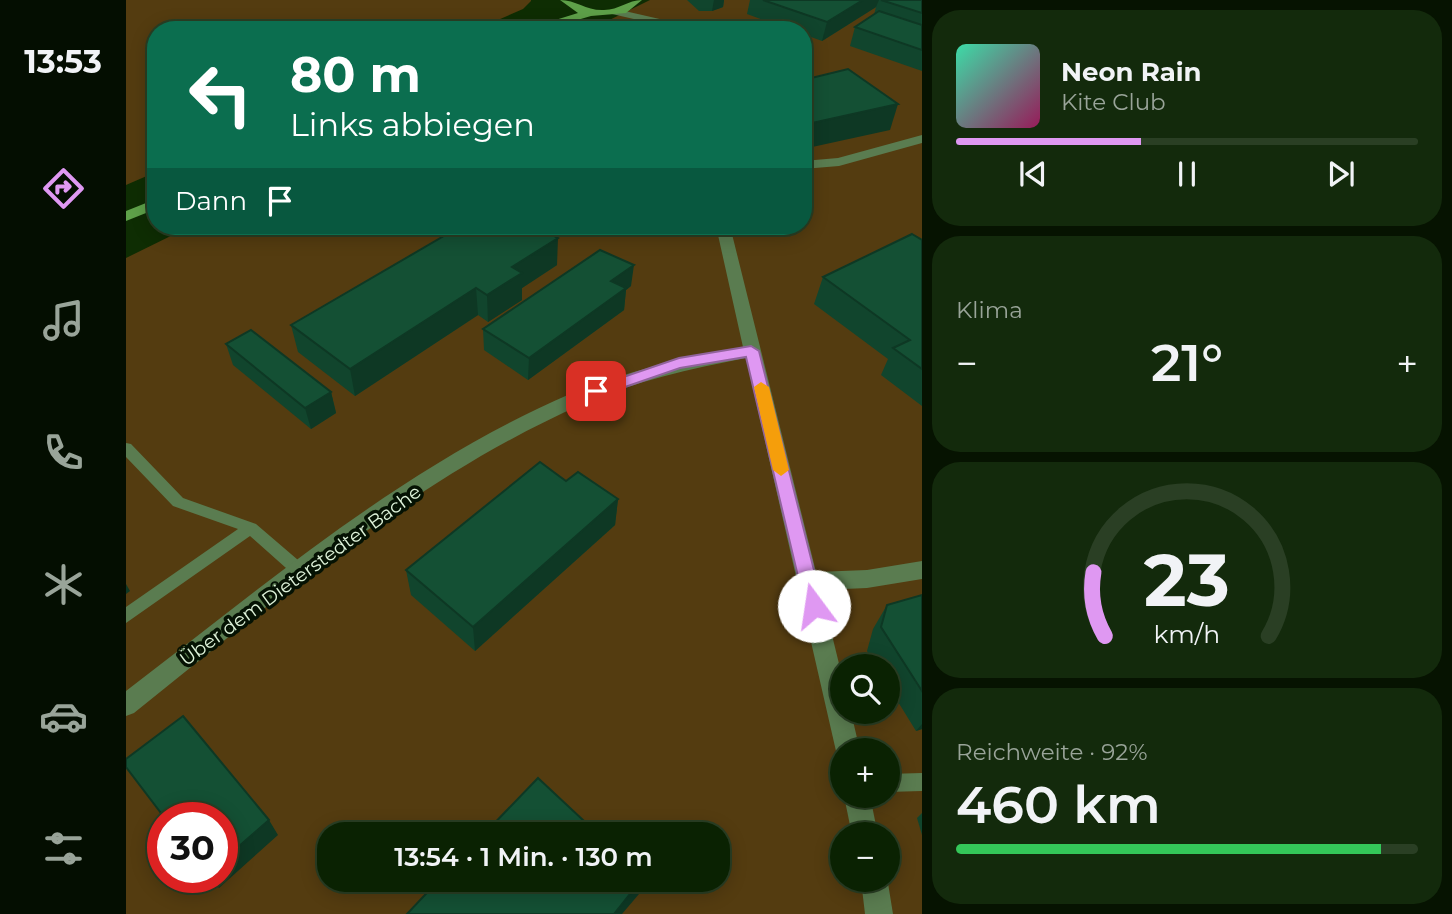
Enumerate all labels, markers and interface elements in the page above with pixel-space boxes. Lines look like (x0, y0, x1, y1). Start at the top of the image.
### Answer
text: 13:53 (24, 42, 102, 81)
text: 80 m (290, 45, 421, 104)
icon: left (175, 49, 266, 140)
text: Neon Rain (1061, 56, 1202, 88)
text: Kite Club (1061, 88, 1166, 116)
text: Links abbiegen (290, 105, 535, 144)
icon: previous (1014, 155, 1052, 193)
icon: pause (1168, 155, 1206, 193)
icon: next (1322, 155, 1360, 193)
icon: directions (39, 164, 88, 213)
icon: arrive (261, 182, 299, 220)
text: Dann (175, 185, 247, 217)
icon: music (39, 296, 88, 345)
text: Klima (956, 296, 1023, 324)
text: 21° (1151, 331, 1223, 394)
text: − (956, 340, 978, 387)
text: + (1396, 340, 1418, 387)
pin (566, 361, 626, 421)
icon: arrive (577, 372, 615, 410)
icon: phone (39, 428, 88, 477)
street label: Über dem Dieterstedter Bache (175, 480, 426, 671)
text: 23 (1144, 536, 1230, 624)
icon: climate (39, 560, 88, 609)
position arrow (777, 569, 851, 643)
text: km/h (1154, 619, 1220, 649)
map controls (830, 654, 900, 892)
button: search (830, 654, 900, 724)
icon: car (39, 692, 88, 741)
button: + (830, 738, 900, 808)
text: Reichweite · 92% (956, 738, 1148, 766)
text: 460 km (956, 773, 1161, 836)
speed limit sign: 30 (147, 802, 238, 893)
button: − (830, 822, 900, 892)
icon: filters (39, 824, 88, 873)
text: 13:54 · 1 Min. · 130 m (394, 841, 653, 873)

